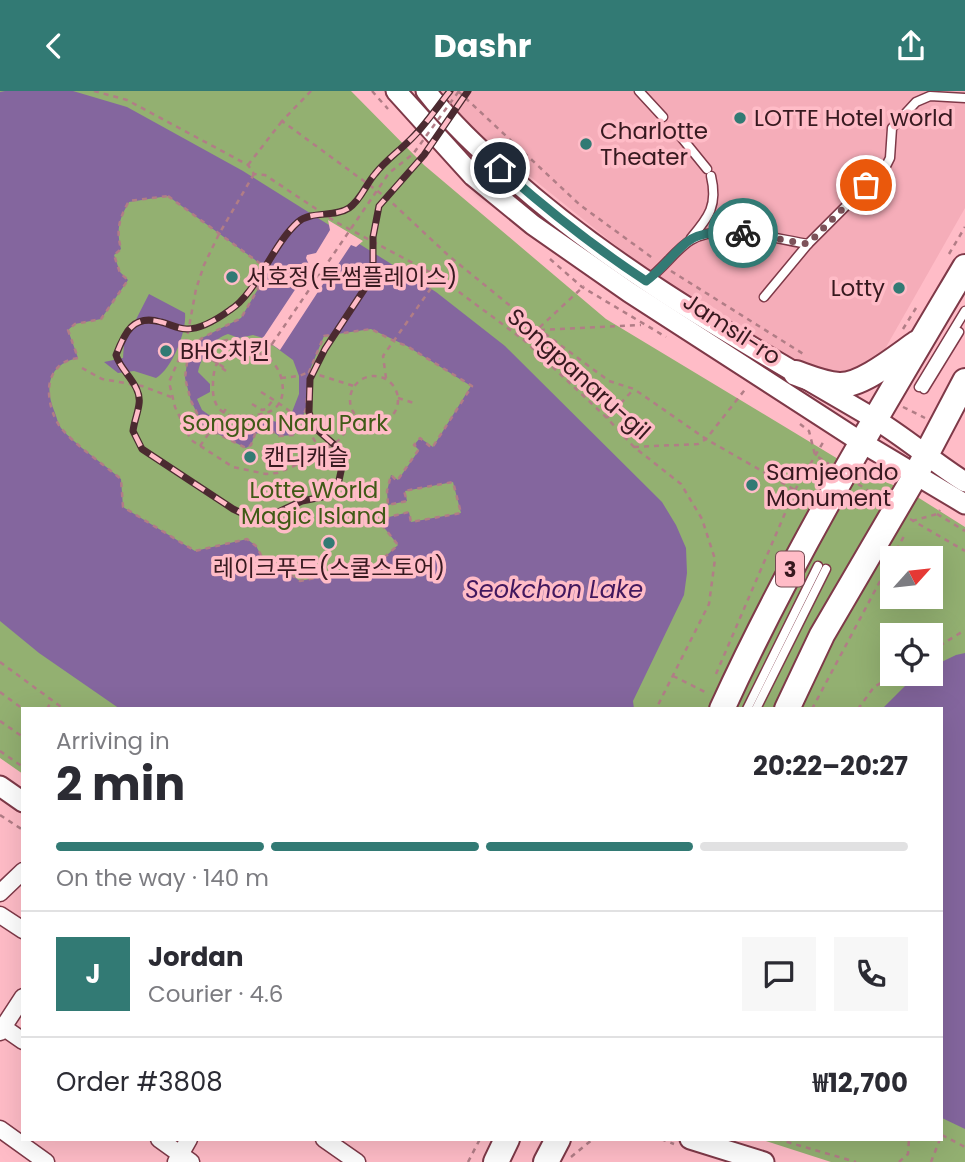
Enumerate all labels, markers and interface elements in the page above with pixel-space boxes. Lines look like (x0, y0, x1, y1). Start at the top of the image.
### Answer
text: Dashr (433, 23, 532, 68)
icon: back (35, 27, 73, 65)
icon: share (892, 27, 930, 65)
place label: LOTTE Hotel world (754, 102, 953, 134)
marker: LOTTE Hotel world (732, 110, 748, 126)
place label: Charlotte Theater (600, 115, 708, 173)
marker: Charlotte Theater (578, 136, 594, 152)
pin (470, 138, 530, 198)
icon: home (481, 149, 519, 187)
pin (836, 155, 896, 215)
icon: bag (847, 166, 885, 204)
courier (708, 198, 778, 268)
icon: bike (724, 214, 762, 252)
place label: 서호정(투썸플레이스) (246, 261, 457, 293)
marker: 서호정(투썸플레이스) (224, 269, 240, 285)
place label: Lotty (831, 272, 885, 304)
marker: Lotty (891, 280, 907, 296)
street label: Jamsil-ro (677, 285, 787, 373)
street label: Songpanaru-gil (500, 301, 658, 447)
place label: BHC치킨 (180, 335, 270, 367)
marker: BHC치킨 (158, 343, 174, 359)
park label: Songpa Naru Park (182, 407, 388, 439)
place label: 캔디캐슬 (264, 441, 349, 473)
marker: 캔디캐슬 (242, 449, 258, 465)
place label: Samjeondo Monument (766, 456, 898, 514)
park label: Lotte World Magic Island (241, 474, 387, 532)
marker: Samjeondo Monument (744, 477, 760, 493)
marker: 레이크푸드(스쿨스토어) (321, 535, 337, 551)
north arrow (880, 546, 943, 609)
map controls (880, 546, 943, 686)
place label: 레이크푸드(스쿨스토어) (213, 552, 445, 584)
road number: 3 (776, 552, 804, 587)
water label: Seokchon Lake (465, 573, 643, 606)
button: locate (880, 623, 943, 686)
text: Arriving in (56, 725, 170, 757)
text: 20:22–20:27 (753, 748, 908, 784)
text: 2 min (56, 752, 185, 816)
text: On the way · 140 m (56, 862, 269, 894)
button: chat (742, 937, 816, 1011)
button: phone (834, 937, 908, 1011)
text: Jordan (148, 939, 244, 975)
text: J (85, 956, 101, 992)
text: Courier · 4.6 (148, 978, 283, 1010)
text: Order #3808 (56, 1064, 223, 1100)
text: ₩12,700 (813, 1065, 908, 1101)

